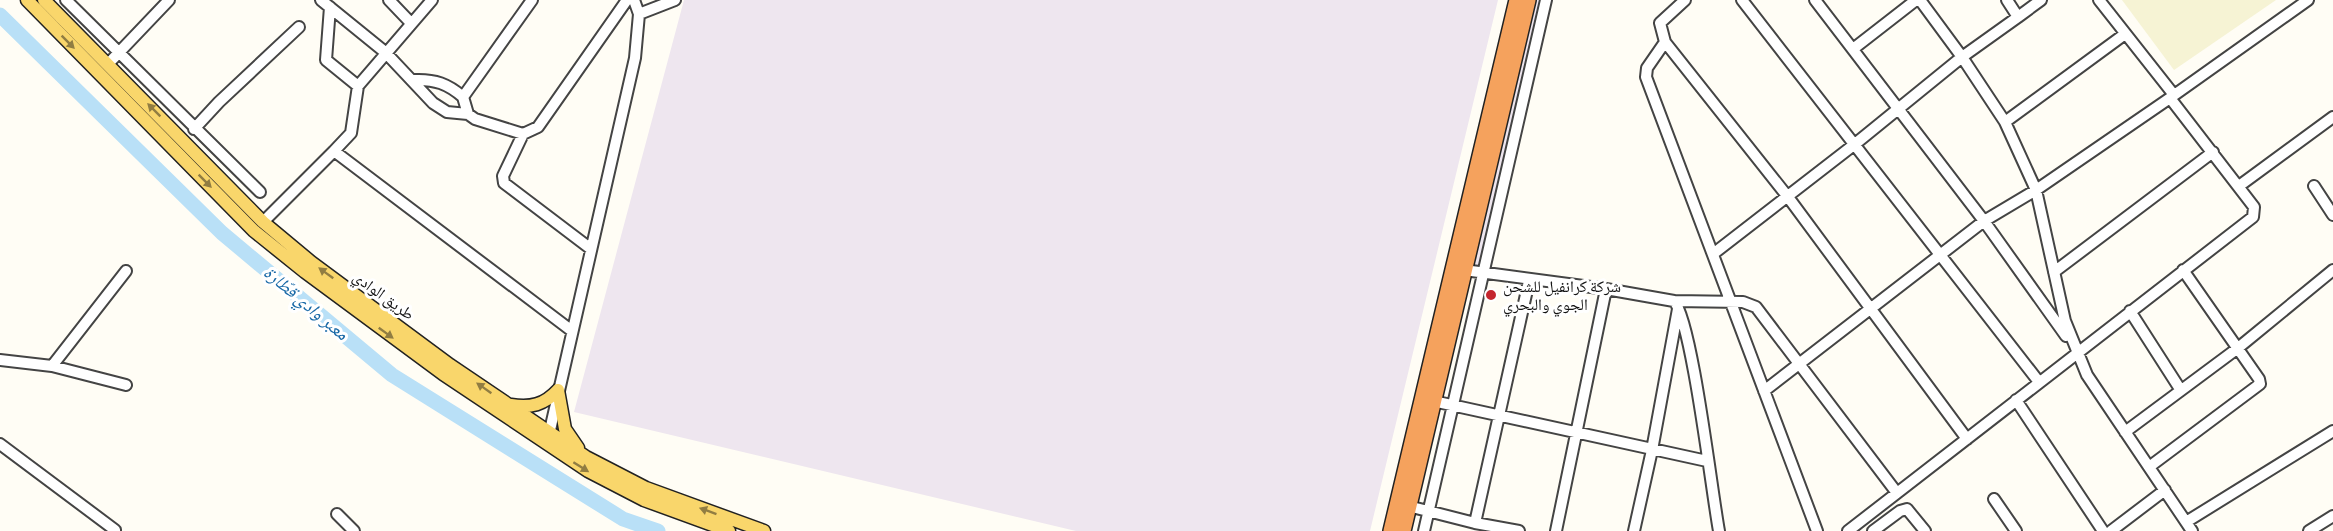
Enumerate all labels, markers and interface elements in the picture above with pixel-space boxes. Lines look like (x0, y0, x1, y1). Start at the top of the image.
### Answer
one-way arrow (61, 34, 75, 48)
one-way arrow (147, 104, 161, 118)
one-way arrow (198, 173, 212, 187)
water label: معبر وادي قطّارة (257, 258, 356, 348)
street label: طريق الوادي (348, 264, 420, 326)
one-way arrow (318, 267, 334, 279)
place label: شركة كرانفيل للشحن الجوي والبحري (1503, 273, 1621, 317)
marker: شركة كرانفيل للشحن الجوي والبحري (1484, 288, 1498, 302)
one-way arrow (379, 326, 394, 338)
one-way arrow (476, 382, 492, 394)
one-way arrow (573, 462, 589, 473)
one-way arrow (699, 506, 717, 516)

